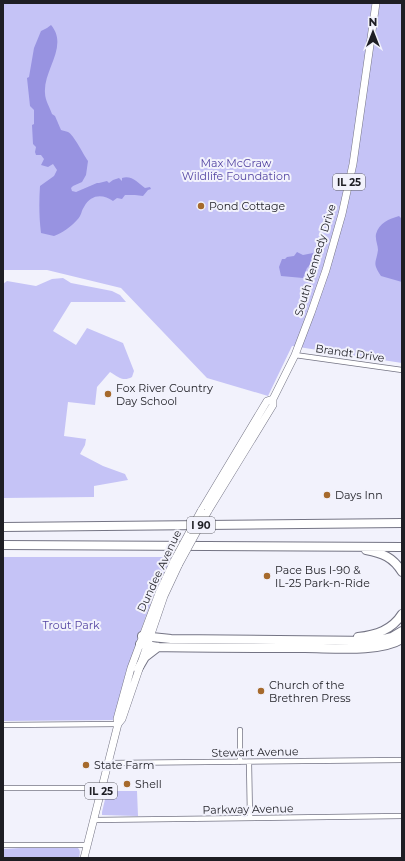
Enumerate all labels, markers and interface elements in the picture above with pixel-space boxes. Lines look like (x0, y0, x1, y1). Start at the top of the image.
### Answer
north arrow (353, 12, 393, 52)
text: N (369, 15, 377, 29)
park label: Max McGraw Wildlife Foundation (182, 156, 290, 183)
road number: IL 25 (333, 174, 365, 190)
place label: Pond Cottage (209, 199, 285, 213)
marker: Pond Cottage (196, 201, 206, 211)
street label: South Kennedy Drive (291, 202, 339, 318)
street label: Brandt Drive (315, 341, 386, 365)
place label: Fox River Country Day School (116, 381, 213, 408)
marker: Fox River Country Day School (103, 389, 113, 399)
place label: Days Inn (335, 488, 383, 502)
marker: Days Inn (322, 490, 332, 500)
road number: I 90 (187, 517, 215, 533)
street label: Dundee Avenue (134, 527, 184, 614)
place label: Pace Bus I-90 & IL-25 Park-n-Ride (275, 563, 370, 590)
marker: Pace Bus I-90 & IL-25 Park-n-Ride (262, 571, 272, 581)
park label: Trout Park (42, 618, 100, 632)
place label: Church of the Brethren Press (269, 678, 351, 705)
marker: Church of the Brethren Press (256, 686, 266, 696)
street label: Stewart Avenue (211, 744, 299, 760)
place label: State Farm (94, 758, 155, 772)
marker: State Farm (81, 760, 91, 770)
place label: Shell (135, 777, 162, 791)
marker: Shell (122, 779, 132, 789)
road number: IL 25 (85, 783, 117, 799)
street label: Parkway Avenue (202, 801, 294, 817)

